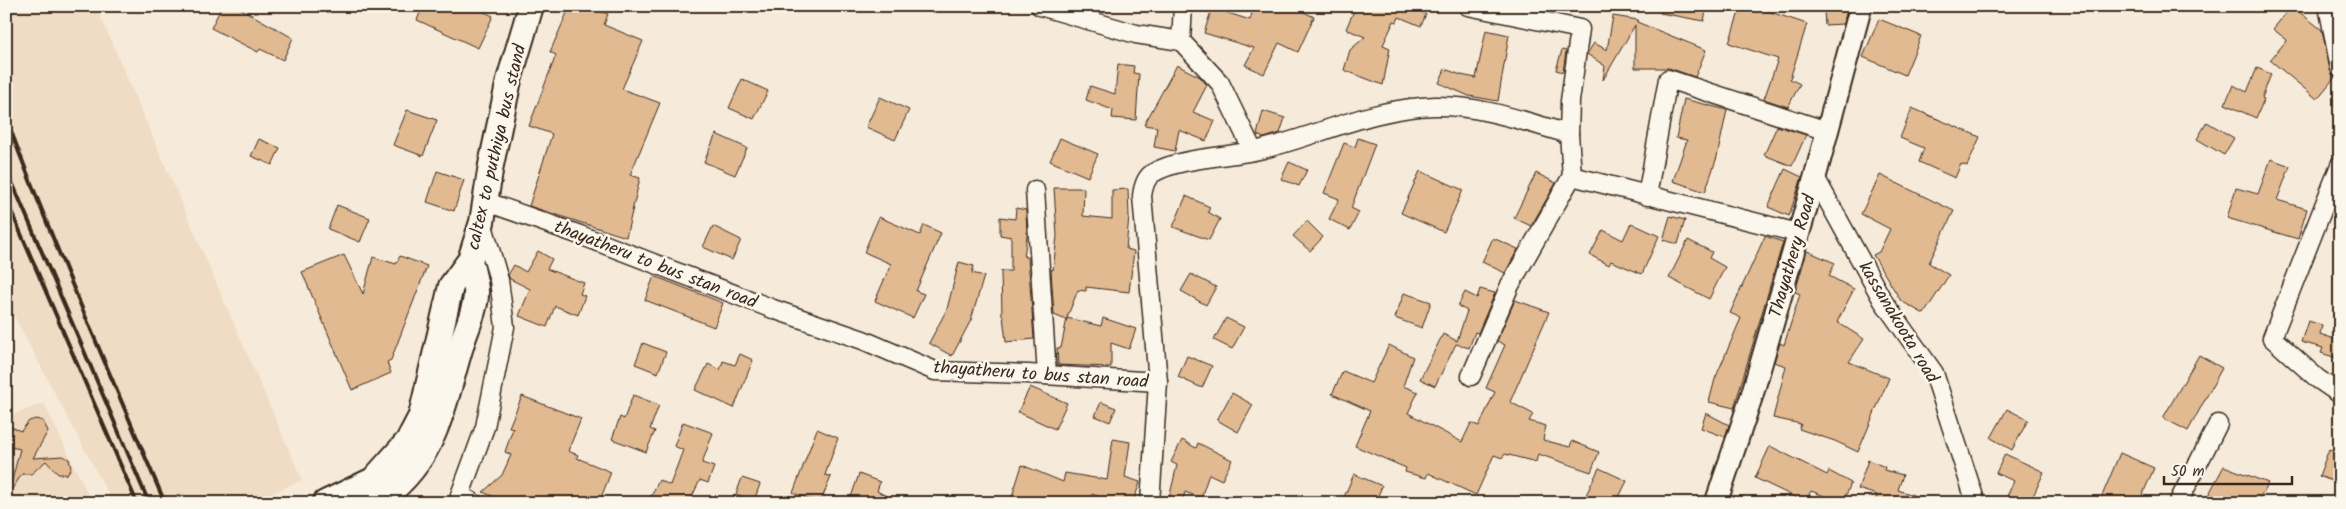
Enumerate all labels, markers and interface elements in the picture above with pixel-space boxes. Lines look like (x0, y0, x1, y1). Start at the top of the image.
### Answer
street label: caltex to puthiya bus stand (460, 41, 535, 253)
street label: Thayathery Road (1762, 190, 1825, 321)
street label: thayatheru to bus stan road (550, 213, 762, 318)
street label: kassanakoota road (1850, 256, 1946, 390)
street label: thayatheru to bus stan road (933, 354, 1150, 398)
scale bar (2164, 454, 2291, 486)
text: 50 m (2171, 460, 2205, 484)

